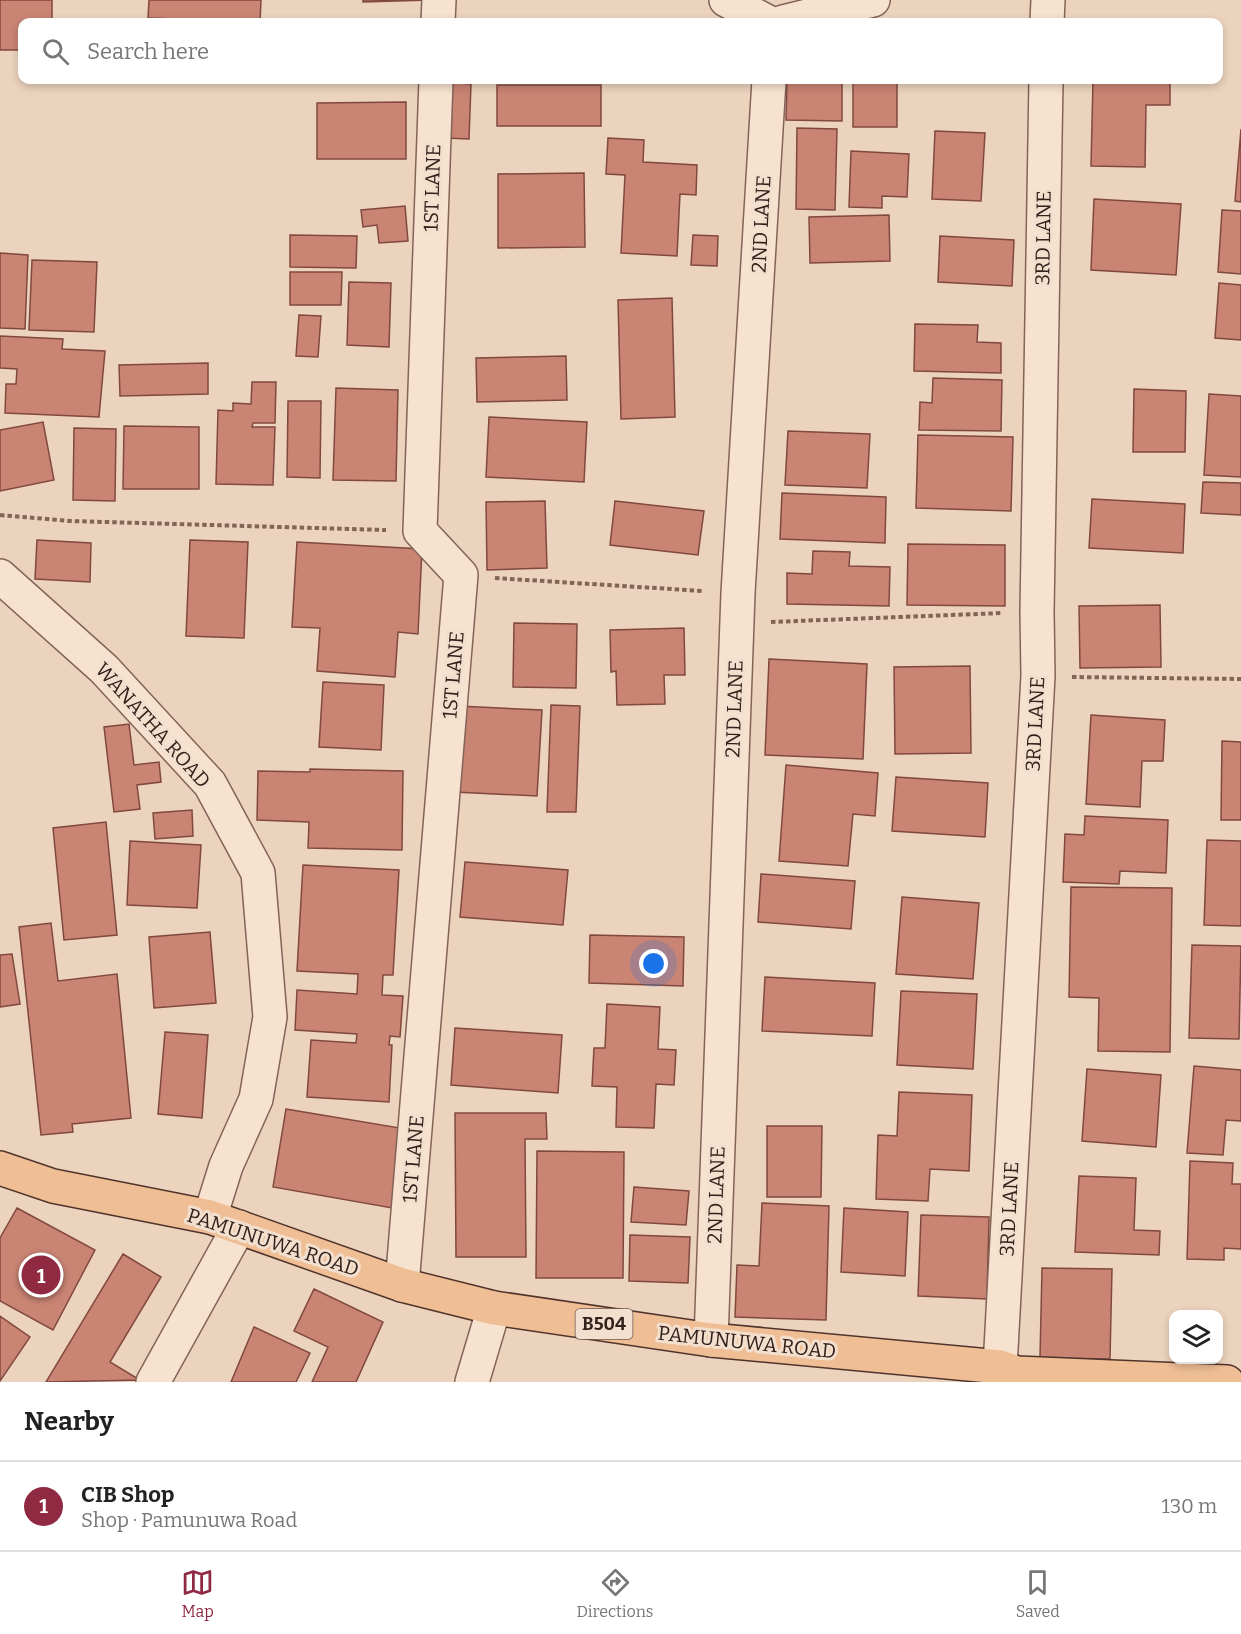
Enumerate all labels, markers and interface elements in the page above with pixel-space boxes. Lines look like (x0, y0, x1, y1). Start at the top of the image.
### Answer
search box (18, 18, 1223, 84)
icon: search (39, 35, 72, 68)
text: Search here (87, 38, 209, 65)
street label: 1ST LANE (418, 144, 446, 232)
street label: 2ND LANE (746, 175, 776, 273)
street label: 3RD LANE (1030, 190, 1056, 286)
street label: 1ST LANE (437, 630, 469, 720)
street label: WANATHA ROAD (91, 658, 215, 792)
street label: 2ND LANE (720, 660, 748, 758)
street label: 3RD LANE (1021, 676, 1049, 772)
your location (639, 949, 668, 978)
street label: 1ST LANE (397, 1114, 429, 1204)
street label: 2ND LANE (702, 1146, 730, 1244)
street label: 3RD LANE (995, 1161, 1023, 1257)
street label: PAMUNUWA ROAD (184, 1203, 362, 1281)
pin: 1 (22, 1252, 60, 1298)
road number: B504 (576, 1309, 632, 1339)
map controls (1169, 1310, 1223, 1364)
button: layers (1169, 1310, 1223, 1364)
street label: PAMUNUWA ROAD (657, 1321, 837, 1363)
text: Nearby (24, 1406, 114, 1437)
text: CIB Shop (81, 1481, 174, 1508)
text: 1 (39, 1494, 48, 1518)
text: 130 m (1162, 1494, 1217, 1518)
text: Shop · Pamunuwa Road (81, 1508, 297, 1532)
tab: Map (181, 1566, 214, 1621)
tab: Directions (577, 1566, 654, 1621)
tab: Saved (1016, 1566, 1060, 1621)

